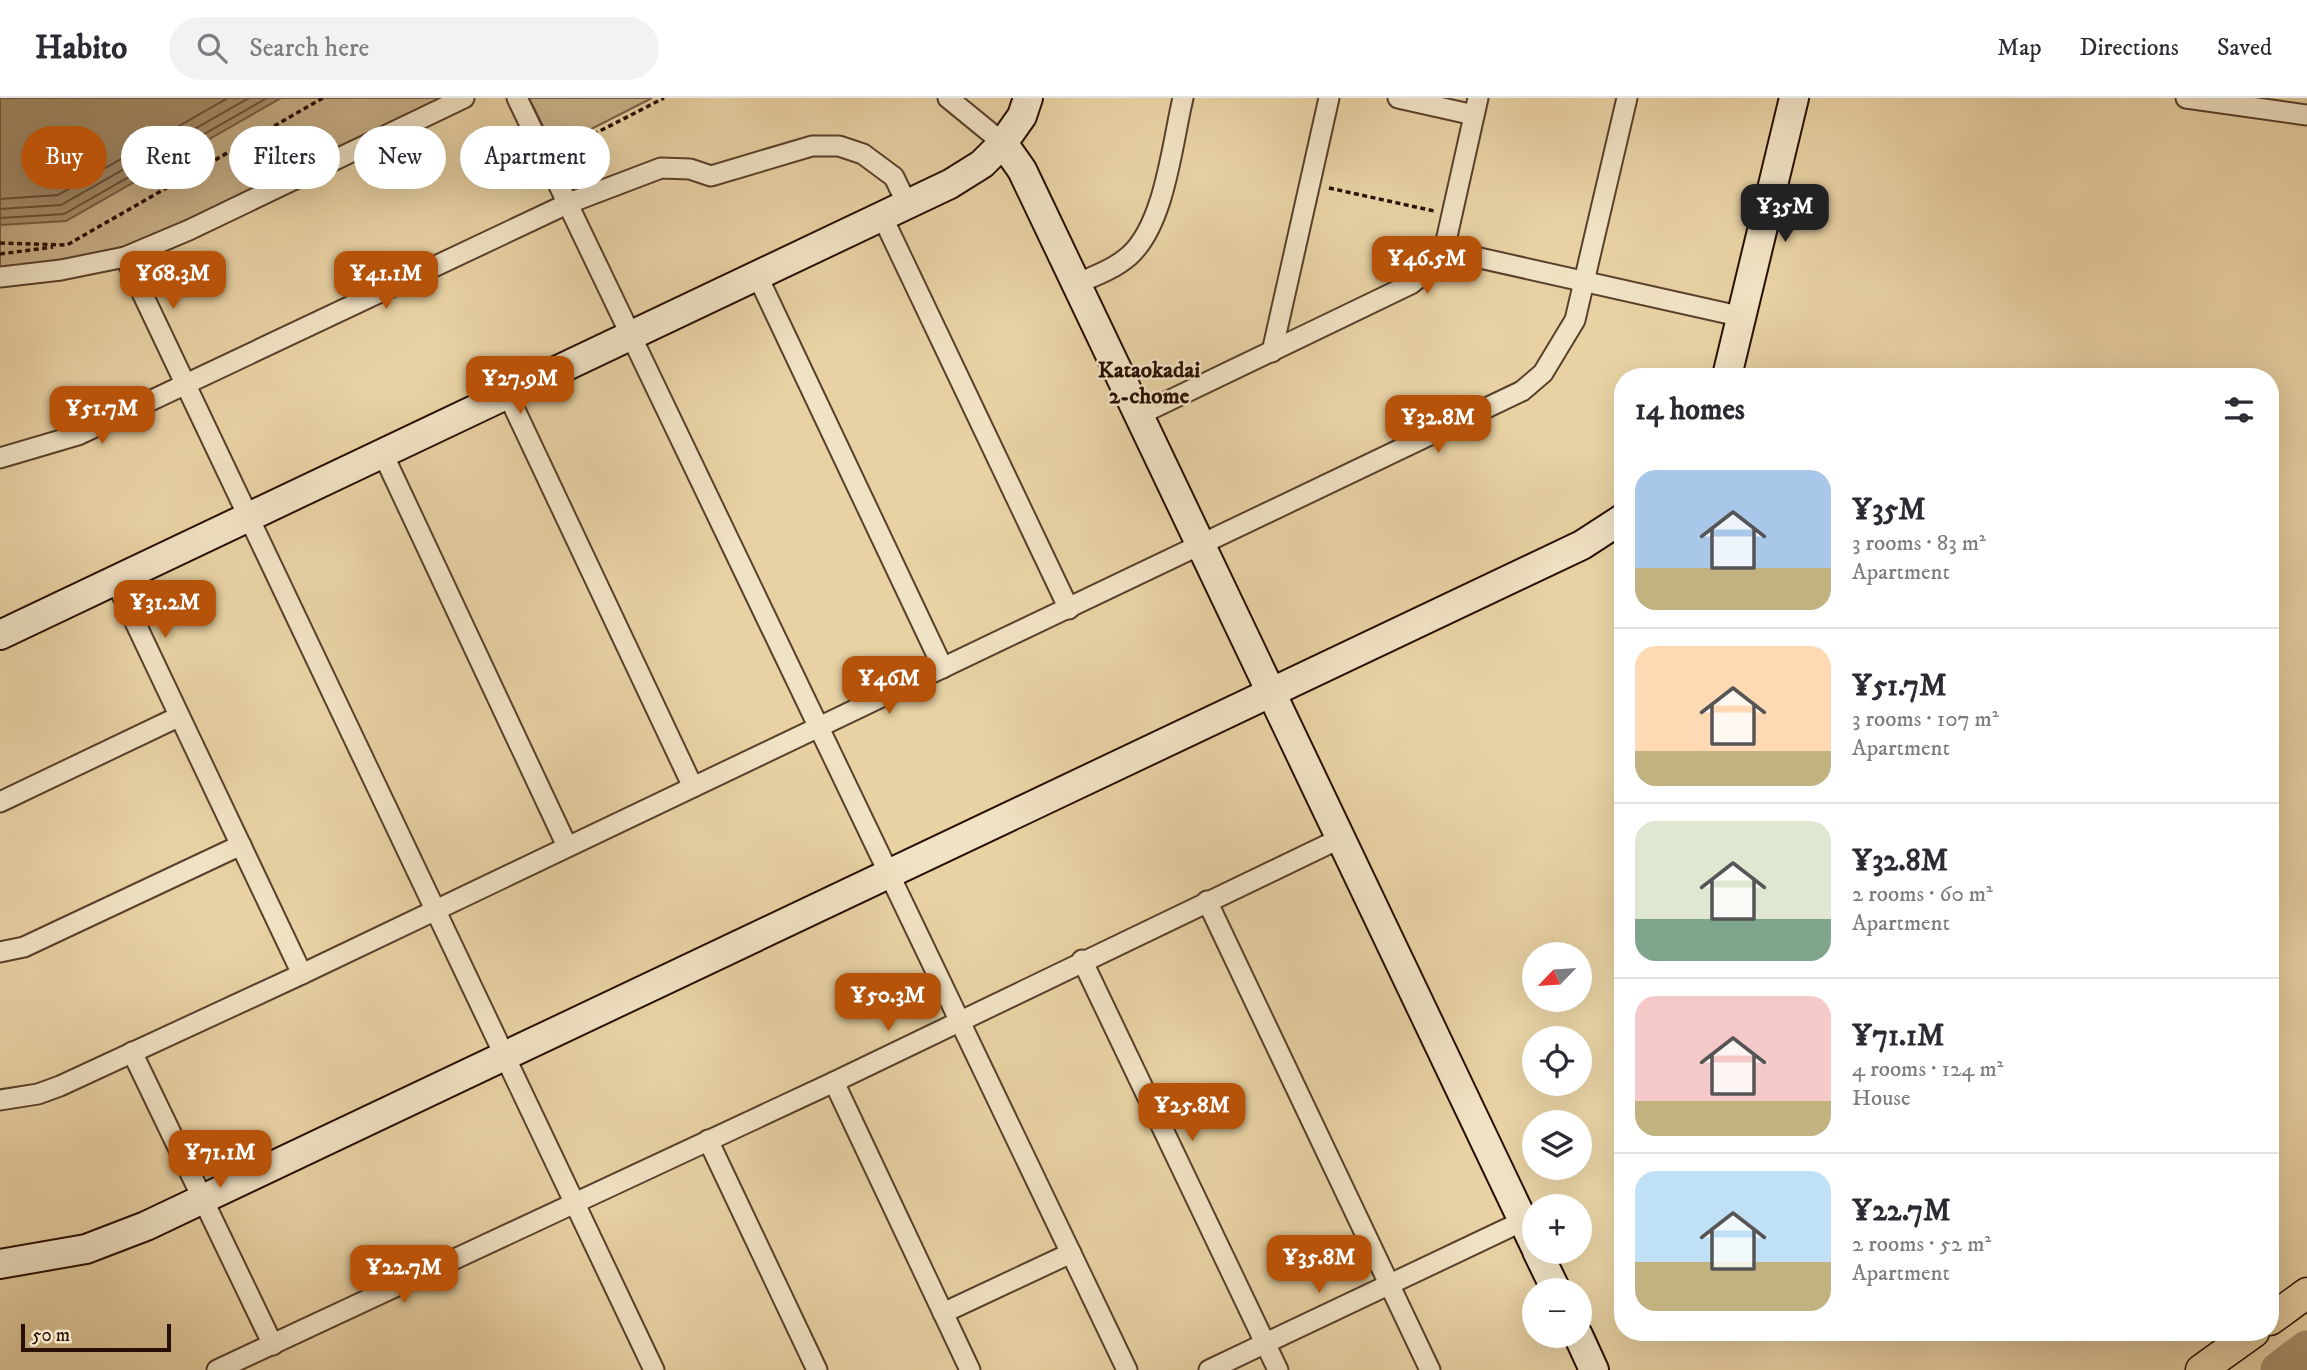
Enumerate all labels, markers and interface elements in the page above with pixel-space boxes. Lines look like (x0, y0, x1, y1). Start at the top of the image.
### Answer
search box (169, 17, 659, 80)
text: Habito (35, 28, 127, 69)
icon: search (193, 29, 231, 67)
text: Search here (249, 32, 369, 65)
text: Map (1997, 33, 2042, 63)
text: Directions (2080, 33, 2179, 63)
text: Saved (2217, 33, 2272, 63)
chip: Buy (21, 126, 107, 189)
chip: Rent (121, 126, 215, 189)
chip: Filters (229, 126, 340, 189)
chip: New (354, 126, 446, 189)
chip: Apartment (460, 126, 610, 189)
pin: ¥35M (1744, 184, 1826, 244)
text: ¥35M (1757, 192, 1813, 221)
pin: ¥46.5M (1370, 236, 1484, 296)
text: ¥46.5M (1388, 244, 1466, 273)
pin: ¥68.3M (116, 252, 230, 311)
pin: ¥41.1M (329, 252, 443, 311)
text: ¥68.3M (136, 259, 210, 288)
text: ¥41.1M (350, 259, 422, 288)
pin: ¥27.9M (463, 356, 577, 416)
district label: Kataokadai 2-chome (1098, 356, 1200, 411)
text: ¥27.9M (482, 364, 558, 393)
pin: ¥51.7M (45, 386, 159, 446)
icon: filters (2220, 391, 2258, 429)
text: 14 homes (1635, 392, 1745, 429)
text: ¥51.7M (66, 394, 138, 423)
pin: ¥32.8M (1381, 396, 1495, 455)
text: ¥32.8M (1401, 403, 1475, 432)
text: ¥35M (1852, 492, 1926, 529)
icon: home (1691, 498, 1775, 582)
text: 3 rooms · 83 m² (1852, 529, 1986, 558)
text: Apartment (1852, 558, 1950, 587)
pin: ¥31.2M (108, 580, 222, 640)
text: ¥31.2M (130, 588, 200, 617)
pin: ¥46M (848, 656, 930, 716)
text: ¥46M (858, 664, 920, 693)
text: ¥51.7M (1852, 668, 1947, 705)
icon: home (1691, 674, 1775, 758)
text: 3 rooms · 107 m² (1852, 705, 1999, 734)
text: Apartment (1852, 734, 1950, 763)
text: ¥32.8M (1852, 843, 1948, 880)
icon: home (1691, 849, 1775, 933)
text: 2 rooms · 60 m² (1852, 880, 1993, 909)
text: Apartment (1852, 909, 1950, 938)
north arrow (1522, 942, 1592, 1012)
map controls (1522, 942, 1592, 1348)
pin: ¥50.3M (831, 974, 945, 1033)
text: ¥50.3M (851, 981, 925, 1010)
text: ¥71.1M (1852, 1018, 1945, 1055)
icon: home (1691, 1024, 1775, 1108)
button: locate (1522, 1026, 1592, 1096)
text: 4 rooms · 124 m² (1852, 1055, 2003, 1084)
pin: ¥25.8M (1135, 1084, 1249, 1143)
text: House (1852, 1084, 1910, 1113)
text: ¥25.8M (1154, 1091, 1230, 1120)
button: layers (1522, 1110, 1592, 1180)
pin: ¥71.1M (163, 1130, 277, 1190)
text: ¥71.1M (185, 1138, 255, 1167)
text: ¥22.7M (1852, 1193, 1951, 1230)
button: + (1522, 1194, 1592, 1264)
icon: home (1691, 1199, 1775, 1283)
text: 2 rooms · 52 m² (1852, 1230, 1991, 1259)
pin: ¥35.8M (1262, 1236, 1376, 1295)
text: ¥35.8M (1283, 1243, 1355, 1272)
pin: ¥22.7M (347, 1246, 461, 1305)
text: ¥22.7M (366, 1253, 442, 1282)
text: Apartment (1852, 1259, 1950, 1288)
button: − (1522, 1278, 1592, 1348)
scale bar (21, 1321, 172, 1353)
text: 50 m (32, 1324, 70, 1347)

